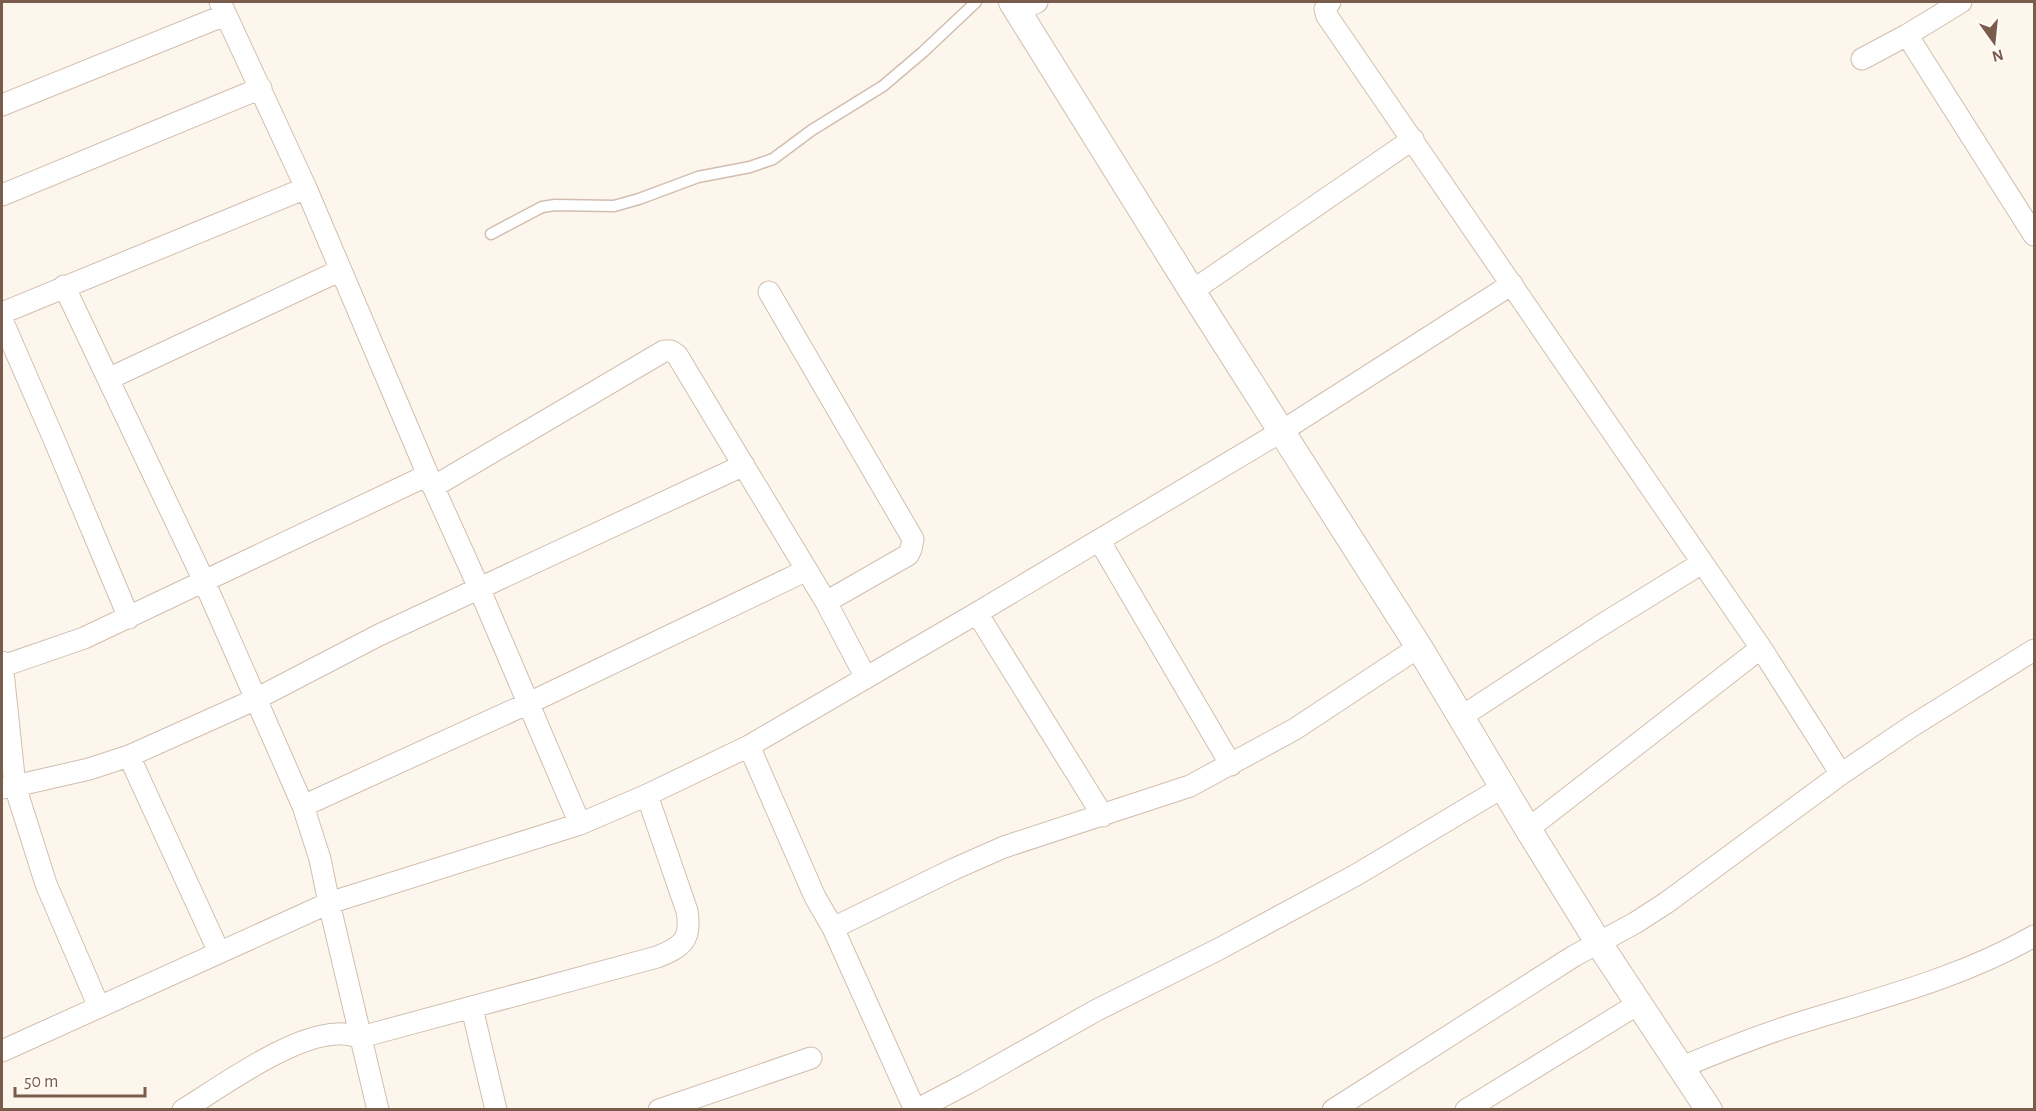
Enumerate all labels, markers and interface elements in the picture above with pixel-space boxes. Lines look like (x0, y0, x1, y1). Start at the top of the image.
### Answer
north arrow (1964, 12, 2024, 72)
text: N (1990, 46, 2005, 65)
scale bar (15, 1060, 146, 1098)
text: 50 m (24, 1073, 58, 1091)

